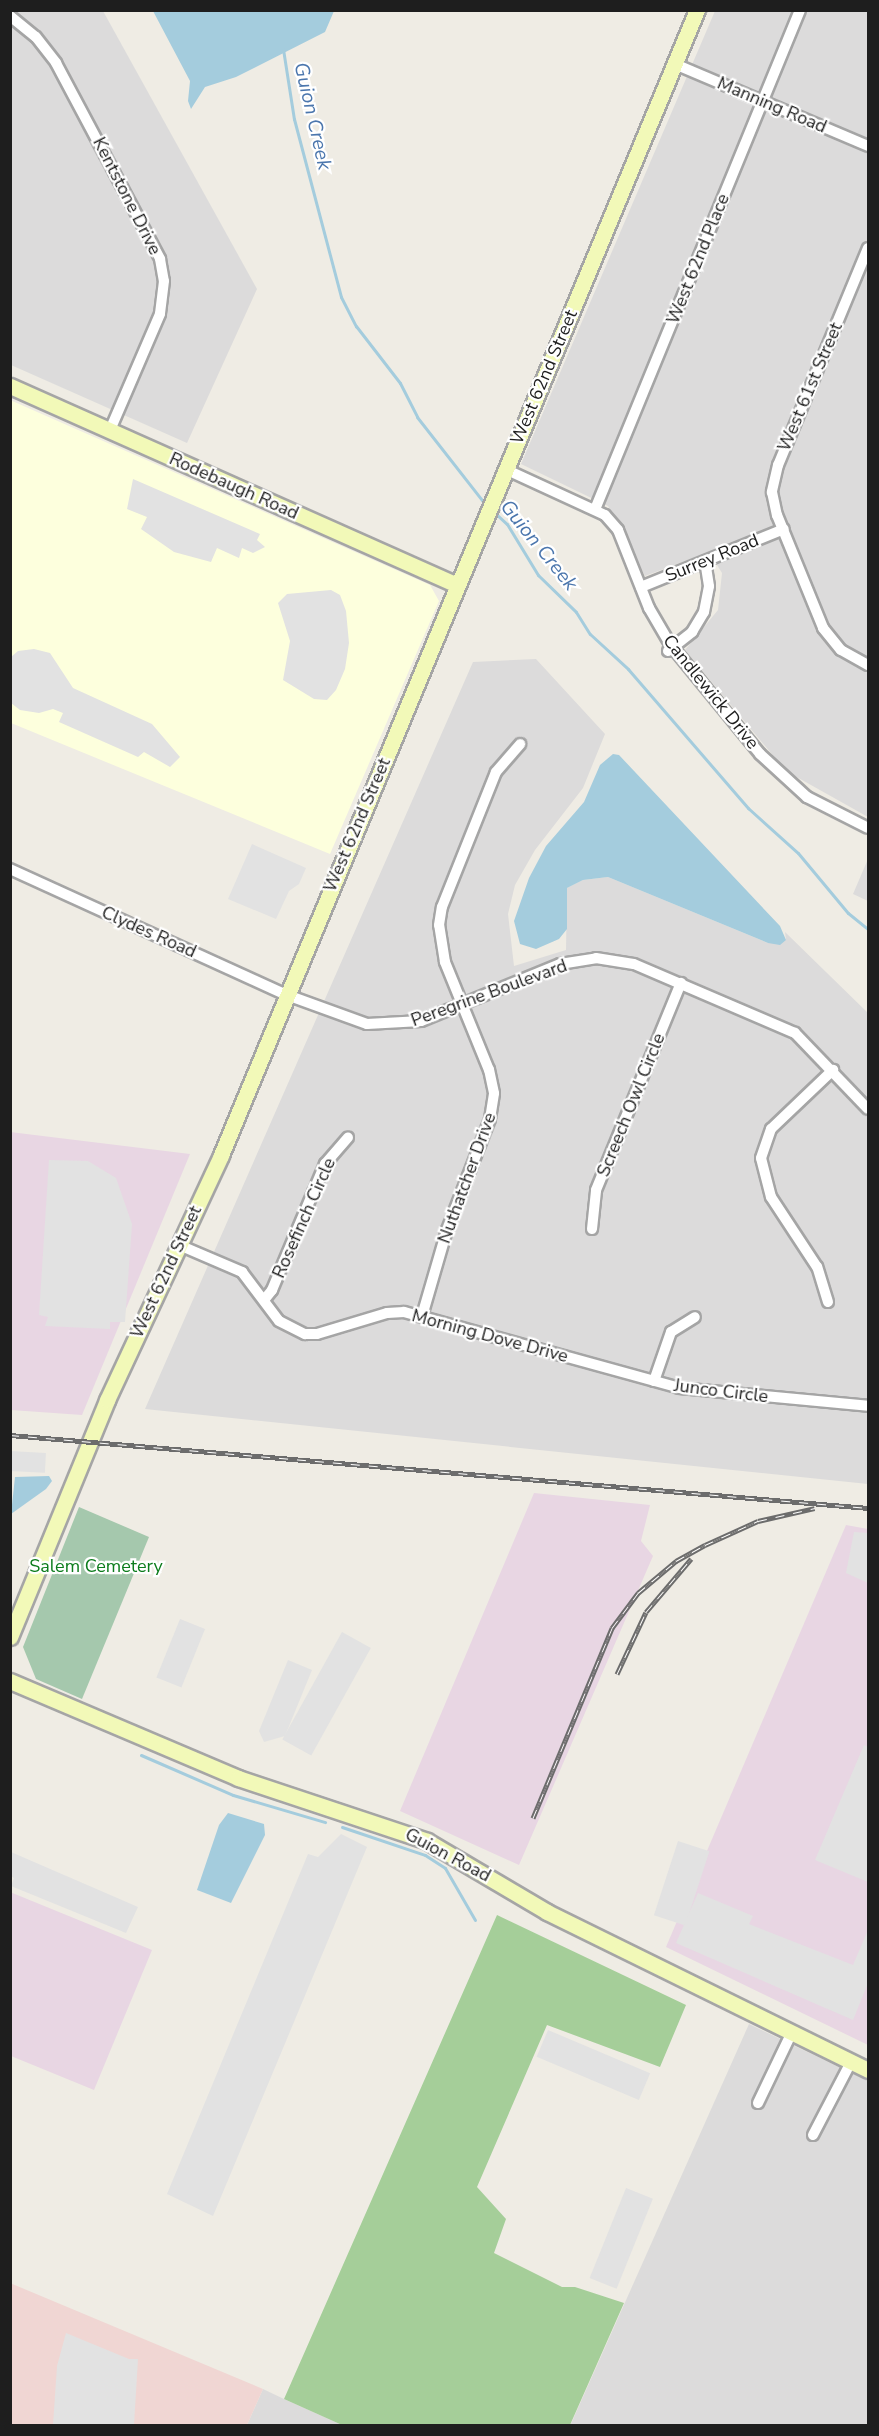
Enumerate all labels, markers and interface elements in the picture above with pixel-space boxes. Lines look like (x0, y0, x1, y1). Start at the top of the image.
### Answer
water label: Guion Creek (289, 60, 337, 172)
street label: Manning Road (714, 72, 830, 138)
street label: Kentstone Drive (88, 134, 166, 258)
street label: West 62nd Place (662, 191, 734, 327)
street label: West 62nd Street (506, 307, 582, 447)
street label: West 61st Street (773, 319, 847, 455)
street label: Rodebaugh Road (166, 448, 302, 524)
water label: Guion Creek (495, 495, 583, 595)
street label: Surrey Road (662, 529, 762, 587)
street label: Candlewick Drive (658, 631, 764, 753)
street label: West 62nd Street (319, 755, 395, 895)
street label: Clydes Road (98, 901, 200, 963)
street label: Peregrine Boulevard (408, 955, 570, 1031)
street label: Screech Owl Circle (592, 1030, 670, 1180)
street label: Nuthatcher Drive (433, 1110, 501, 1246)
street label: Rosefinch Circle (268, 1155, 340, 1281)
street label: West 62nd Street (126, 1202, 206, 1342)
street label: Morning Dove Drive (409, 1305, 571, 1367)
street label: Junco Circle (673, 1375, 769, 1407)
park label: Salem Cemetery (29, 1555, 163, 1577)
street label: Guion Road (401, 1823, 495, 1887)

